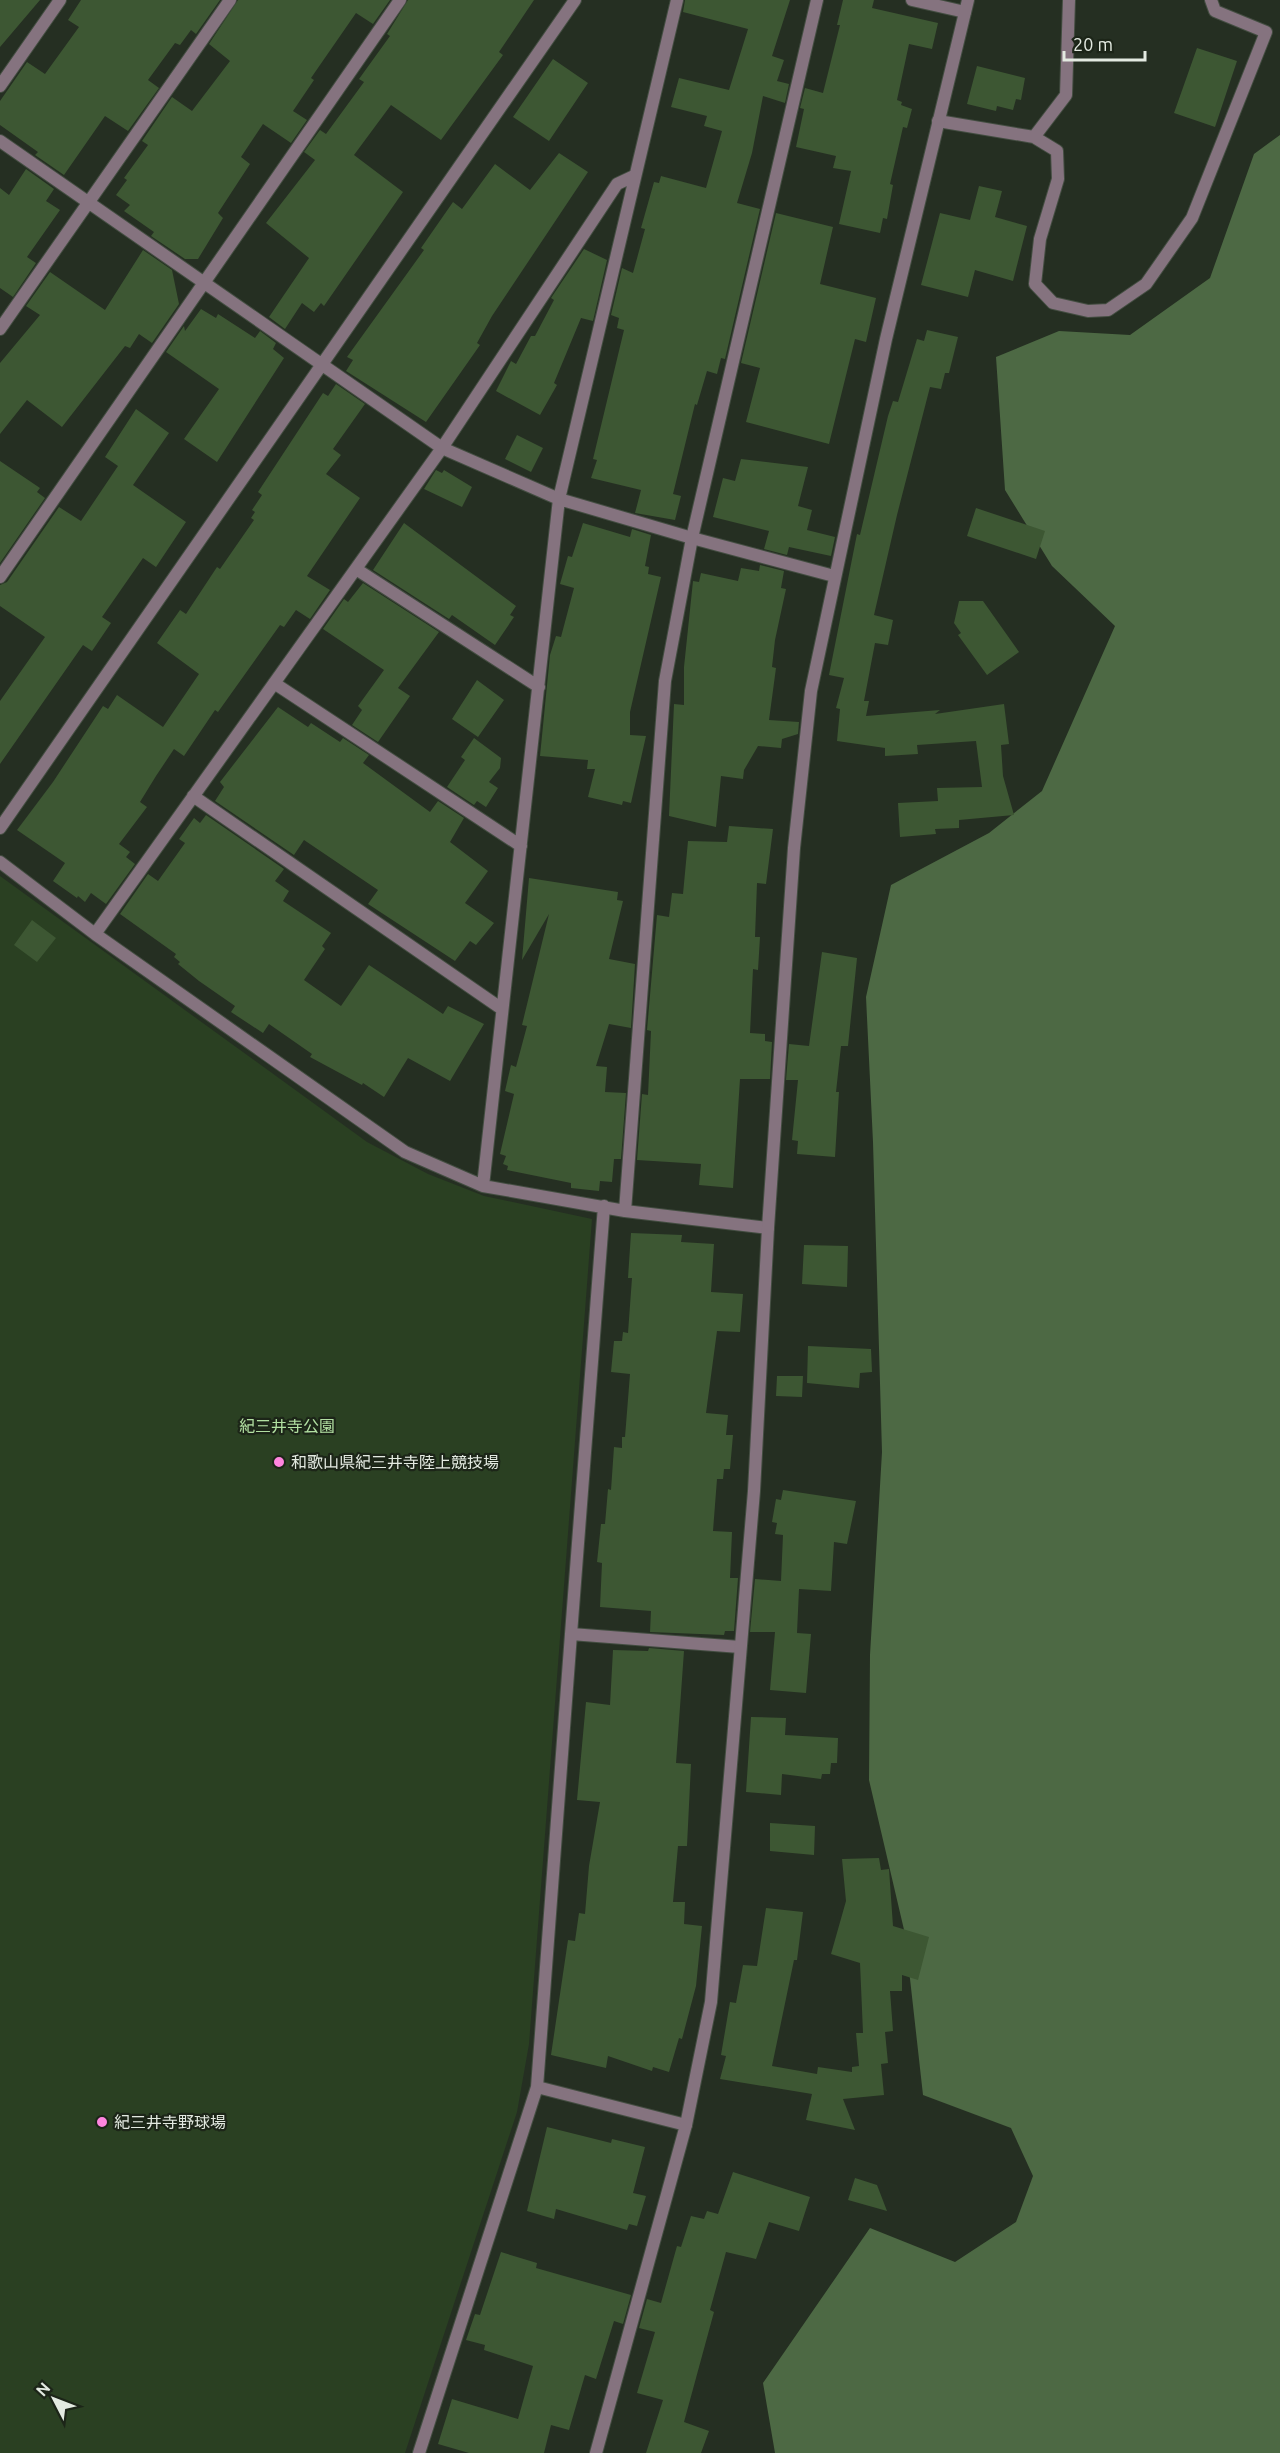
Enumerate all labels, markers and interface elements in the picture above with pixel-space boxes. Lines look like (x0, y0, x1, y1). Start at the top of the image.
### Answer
scale bar (1064, 24, 1145, 62)
text: 20 m (1073, 34, 1113, 54)
park label: 紀三井寺公園 (239, 1417, 335, 1435)
place label: 和歌山県紀三井寺陸上競技場 (291, 1453, 499, 1471)
marker: 和歌山県紀三井寺陸上競技場 (272, 1455, 286, 1469)
place label: 紀三井寺野球場 (114, 2113, 226, 2131)
marker: 紀三井寺野球場 (95, 2115, 109, 2129)
north arrow (24, 2369, 84, 2429)
text: N (32, 2379, 54, 2399)

